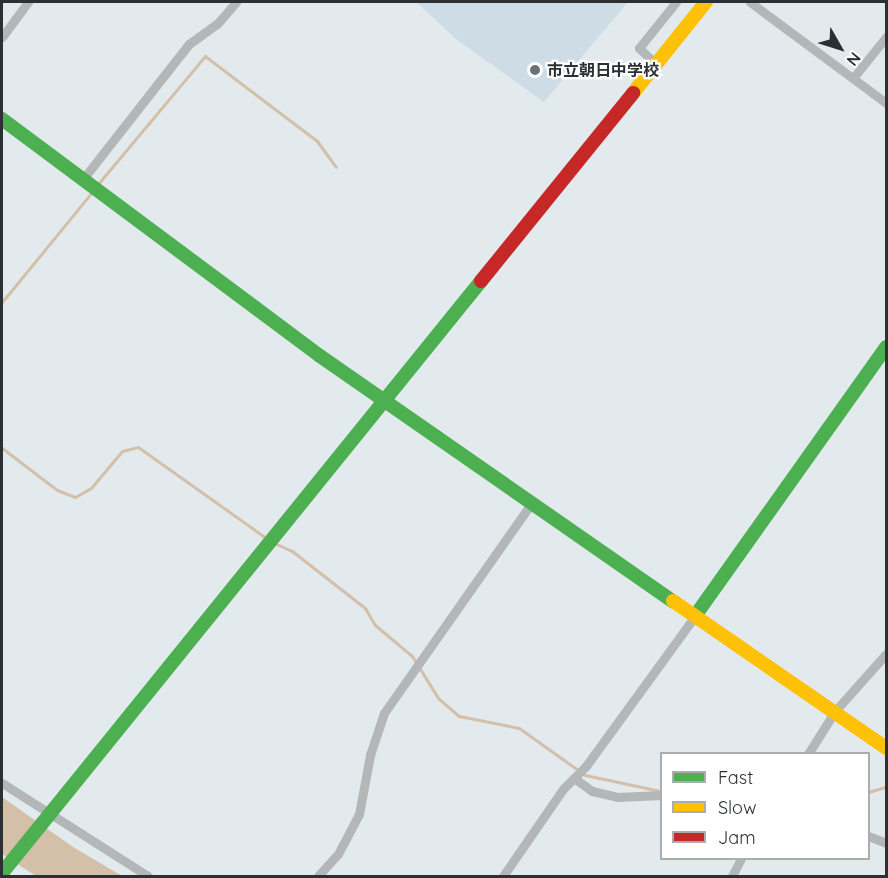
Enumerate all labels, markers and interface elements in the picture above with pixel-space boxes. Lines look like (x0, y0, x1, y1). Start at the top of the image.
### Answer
north arrow (810, 18, 870, 78)
text: N (843, 48, 865, 70)
place label: 市立朝日中学校 (547, 60, 659, 80)
marker: 市立朝日中学校 (528, 63, 542, 77)
legend (660, 752, 870, 860)
text: Fast (718, 766, 753, 789)
text: Slow (718, 796, 756, 819)
text: Jam (718, 826, 756, 849)

